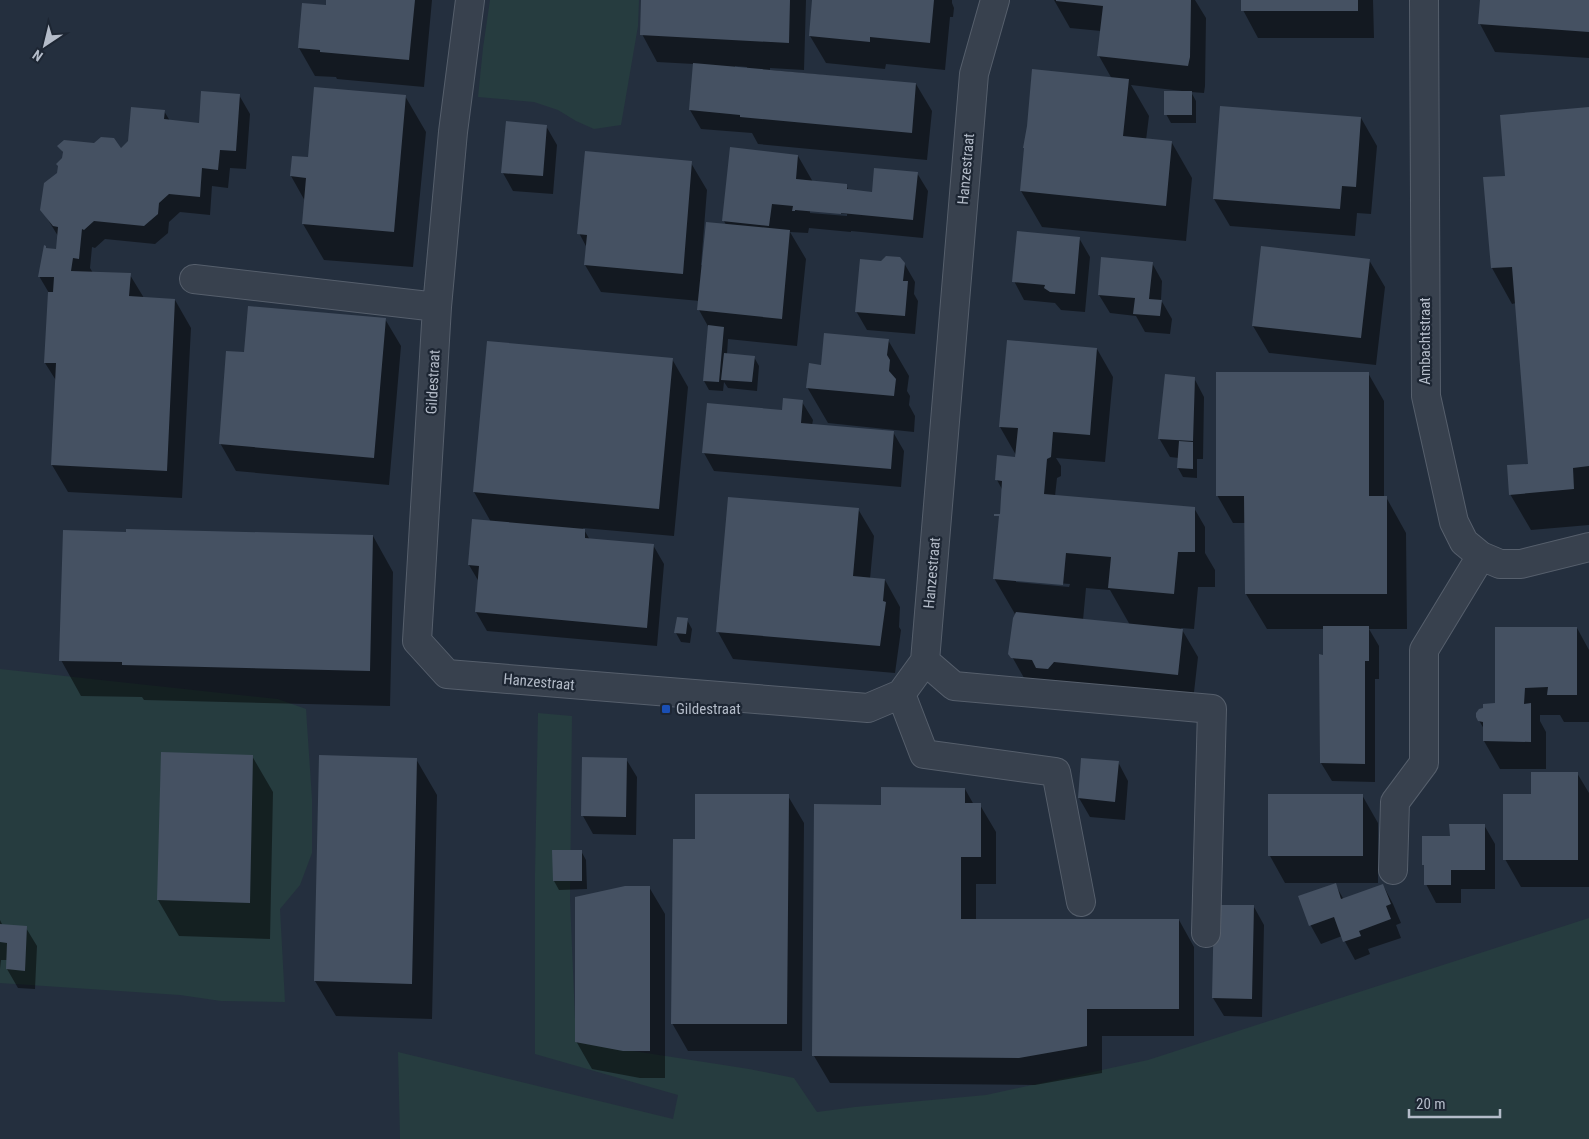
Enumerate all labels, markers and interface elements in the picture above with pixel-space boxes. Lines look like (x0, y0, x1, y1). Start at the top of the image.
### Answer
north arrow (20, 20, 70, 70)
text: N (29, 47, 46, 65)
street label: Hanzestraat (954, 133, 978, 205)
street label: Ambachtstraat (1416, 297, 1434, 385)
street label: Gildestraat (422, 349, 444, 415)
street label: Hanzestraat (920, 537, 944, 609)
street label: Hanzestraat (503, 670, 575, 694)
place label: Gildestraat (676, 700, 741, 718)
marker: Gildestraat (660, 703, 672, 715)
scale bar (1409, 1086, 1500, 1118)
text: 20 m (1416, 1095, 1446, 1113)

